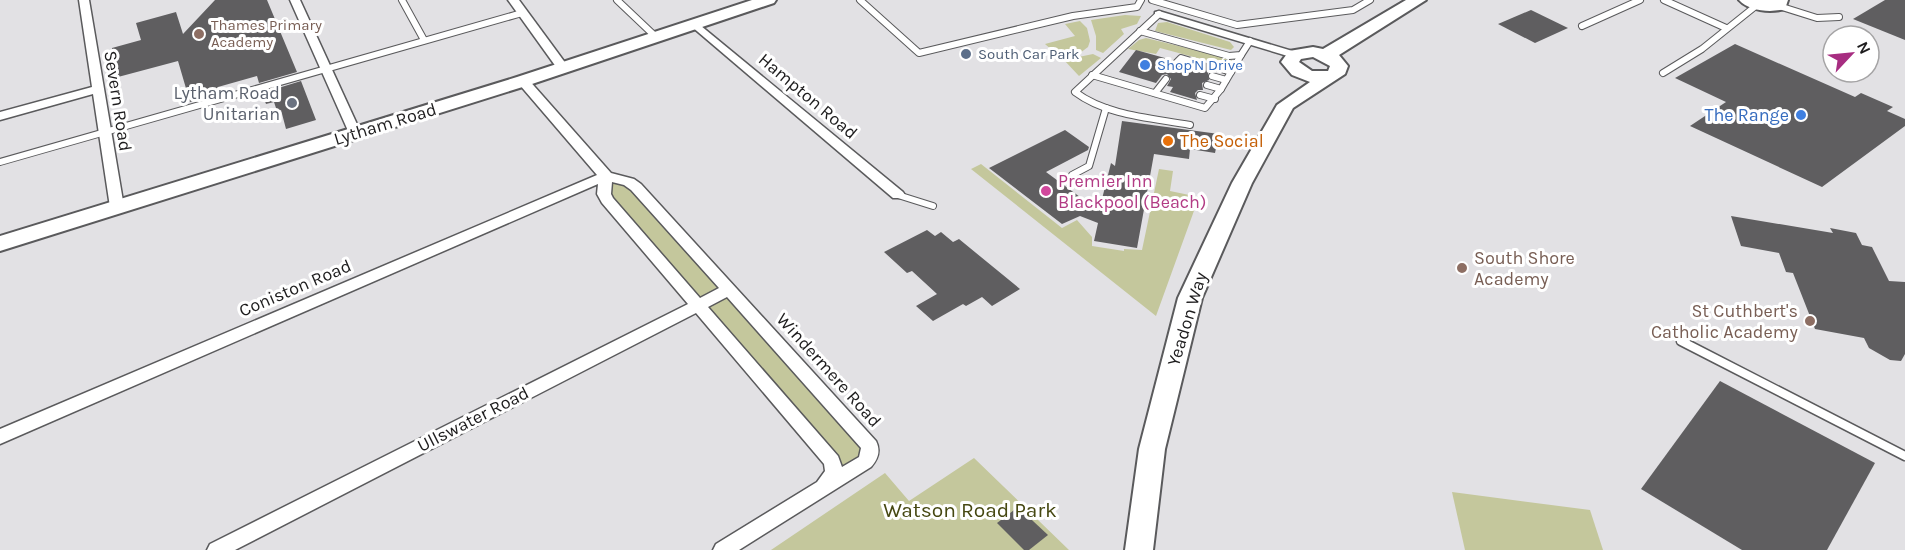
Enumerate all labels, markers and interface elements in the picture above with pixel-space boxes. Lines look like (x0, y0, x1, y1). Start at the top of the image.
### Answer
place label: Thames Primary Academy (211, 16, 322, 51)
north arrow (1821, 24, 1881, 84)
marker: Thames Primary Academy (192, 27, 206, 41)
text: N (1853, 38, 1875, 57)
place label: South Car Park (978, 45, 1079, 63)
marker: South Car Park (959, 47, 973, 61)
street label: Hampton Road (754, 48, 862, 144)
street label: Severn Road (99, 49, 137, 153)
place label: Shop'N Drive (1157, 56, 1243, 74)
marker: Shop'N Drive (1138, 58, 1152, 72)
place label: Lytham Road Unitarian (174, 82, 280, 125)
marker: Lytham Road Unitarian (285, 96, 299, 110)
street label: Lytham Road (331, 98, 439, 150)
place label: The Range (1704, 104, 1789, 126)
marker: The Range (1794, 108, 1808, 122)
place label: The Social (1180, 130, 1264, 152)
marker: The Social (1161, 134, 1175, 148)
place label: Premier Inn Blackpool (Beach) (1058, 170, 1206, 213)
marker: Premier Inn Blackpool (Beach) (1039, 184, 1053, 198)
place label: South Shore Academy (1474, 247, 1575, 290)
street label: Coniston Road (236, 254, 354, 322)
marker: South Shore Academy (1455, 261, 1469, 275)
street label: Yeadon Way (1162, 269, 1212, 369)
place label: St Cuthbert's Catholic Academy (1651, 300, 1799, 343)
street label: Windermere Road (772, 308, 886, 432)
marker: St Cuthbert's Catholic Academy (1803, 314, 1817, 328)
street label: Ullswater Road (413, 381, 533, 457)
park label: Watson Road Park (883, 498, 1057, 522)

